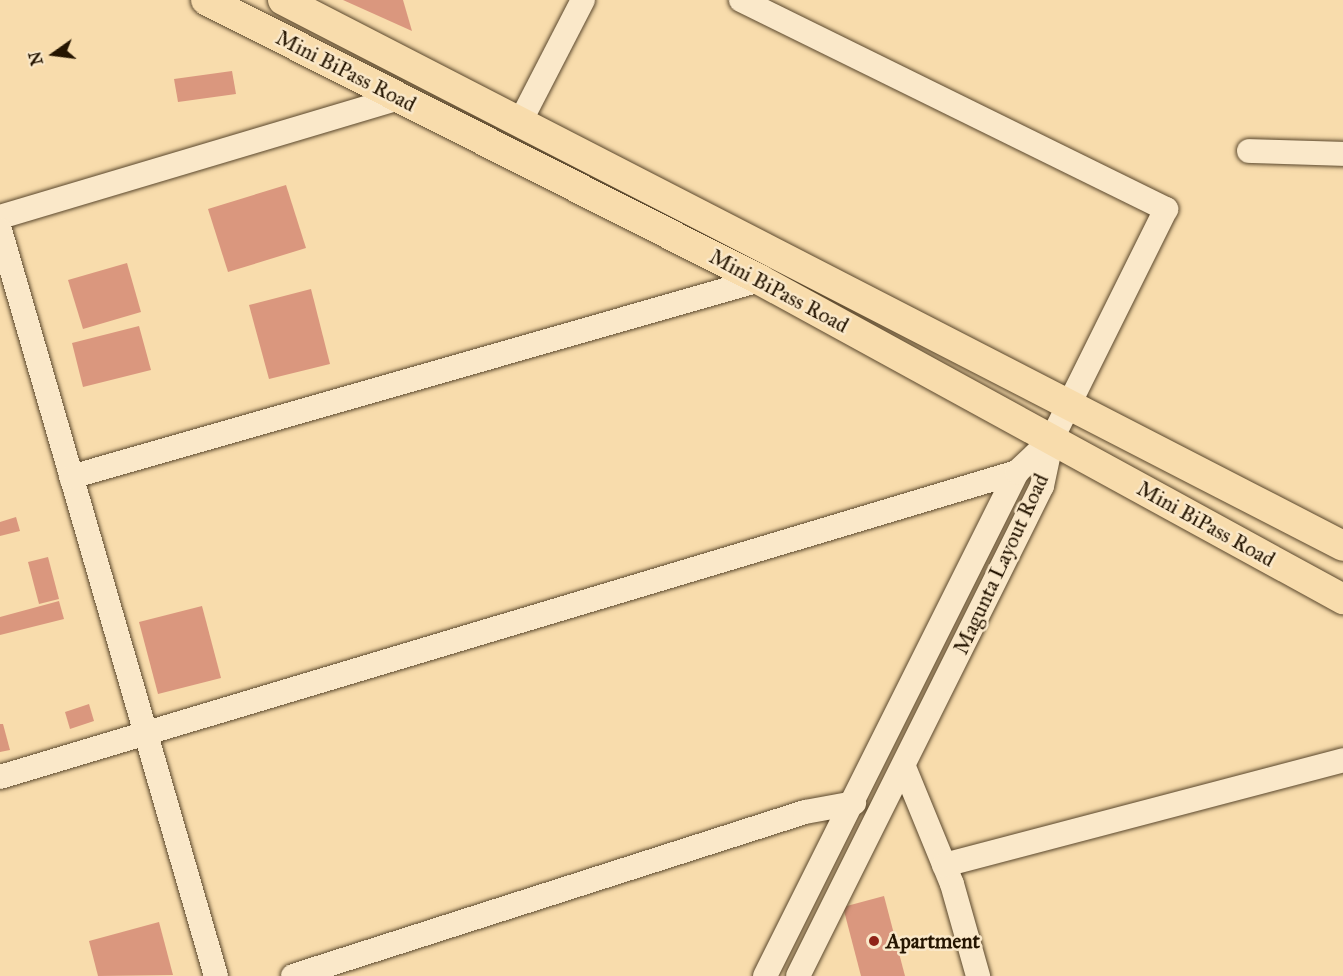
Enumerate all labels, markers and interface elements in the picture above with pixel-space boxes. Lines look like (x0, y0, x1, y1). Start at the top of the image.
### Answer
north arrow (24, 24, 84, 84)
street label: Mini BiPass Road (272, 25, 420, 117)
text: N (25, 50, 47, 67)
street label: Mini BiPass Road (705, 244, 853, 338)
street label: Magunta Layout Road (948, 470, 1054, 658)
street label: Mini BiPass Road (1133, 476, 1279, 572)
place label: Apartment (886, 928, 980, 954)
marker: Apartment (867, 934, 881, 948)

